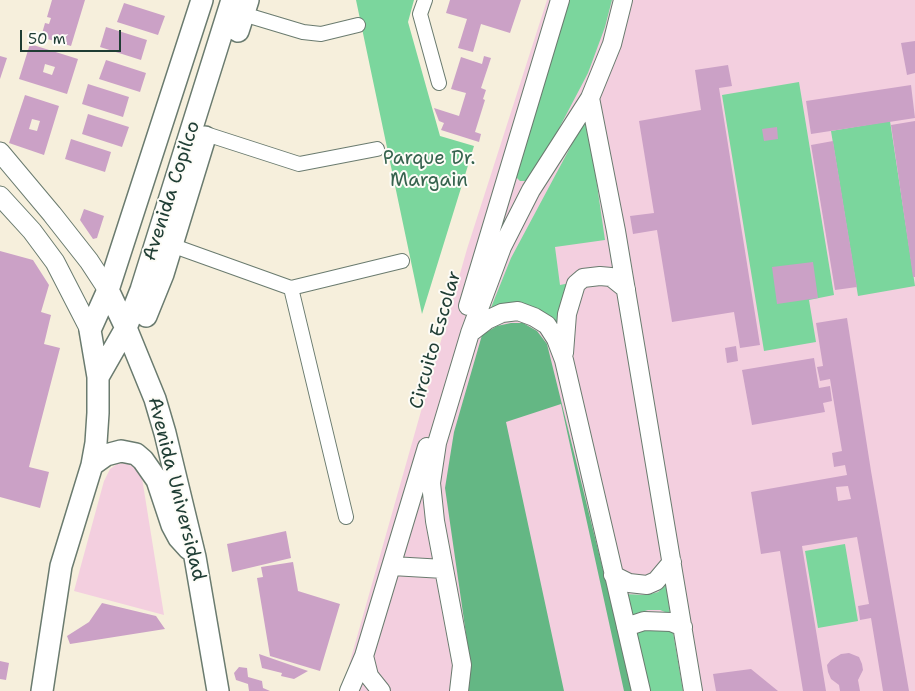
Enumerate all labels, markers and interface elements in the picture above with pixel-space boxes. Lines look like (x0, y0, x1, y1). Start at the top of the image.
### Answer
scale bar (22, 20, 124, 52)
text: 50 m (28, 29, 66, 49)
street label: Avenida Copilco (139, 118, 205, 264)
park label: Parque Dr. Margain (383, 148, 475, 192)
street label: Circuito Escolar (405, 268, 467, 412)
street label: Avenida Universidad (142, 395, 210, 583)

